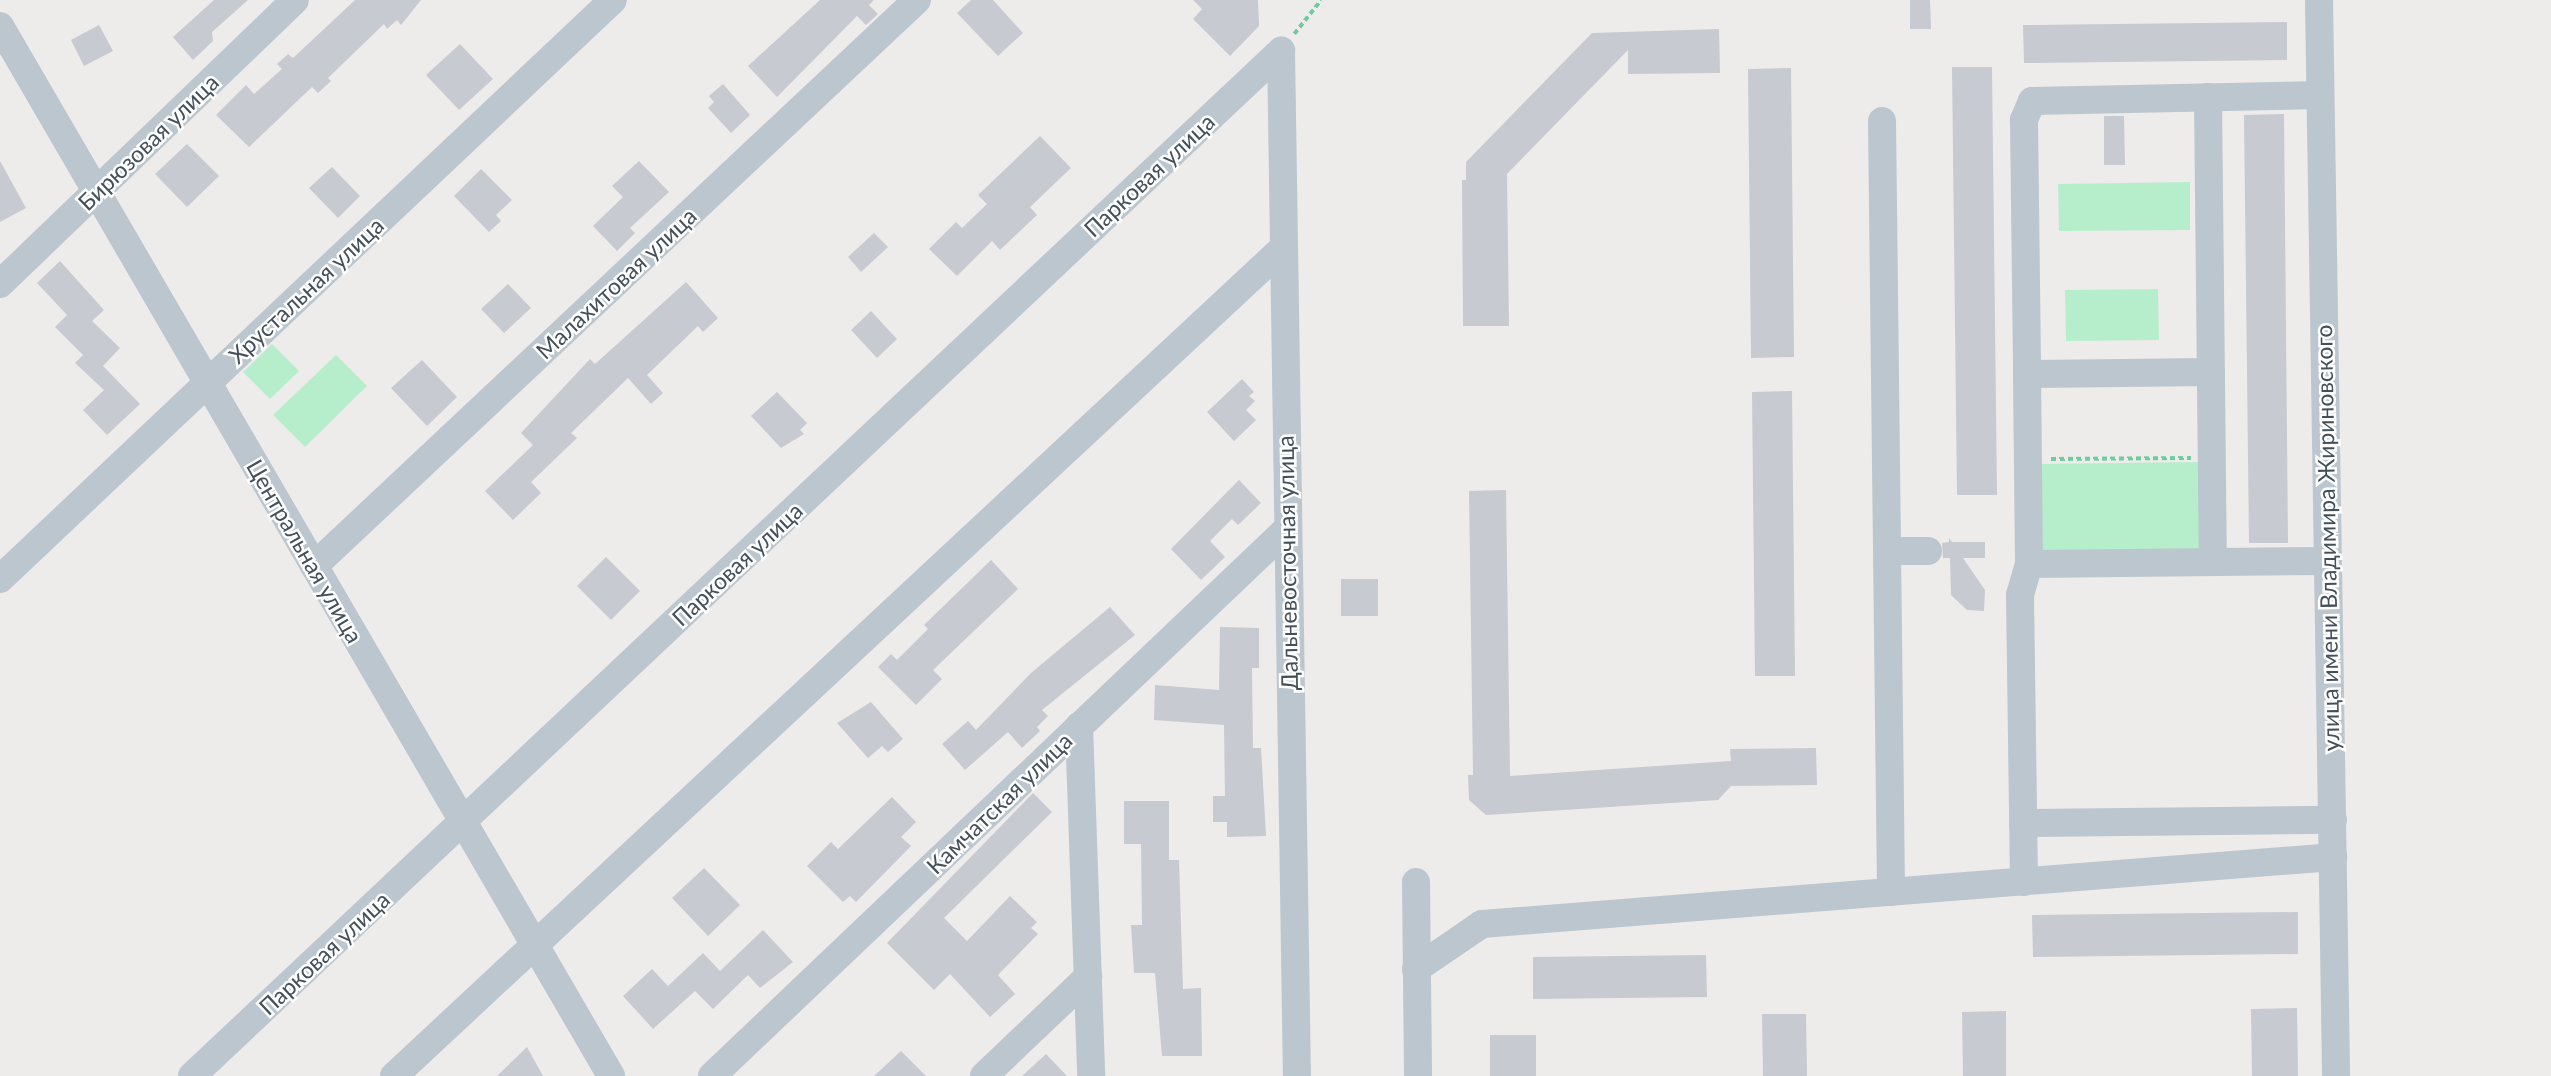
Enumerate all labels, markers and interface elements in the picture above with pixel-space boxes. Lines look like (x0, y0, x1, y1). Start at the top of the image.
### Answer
street label: Бирюзовая улица (72, 68, 224, 216)
street label: Парковая улица (1078, 108, 1220, 242)
street label: Малахитовая улица (530, 202, 702, 364)
street label: Хрустальная улица (223, 211, 389, 369)
street label: улица имени Владимира Жириновского (2309, 324, 2345, 752)
street label: Дальневосточная улица (1271, 435, 1303, 691)
street label: Центральная улица (241, 454, 369, 648)
street label: Парковая улица (666, 497, 808, 631)
street label: Камчатская улица (921, 727, 1077, 879)
street label: Парковая улица (253, 886, 395, 1020)

